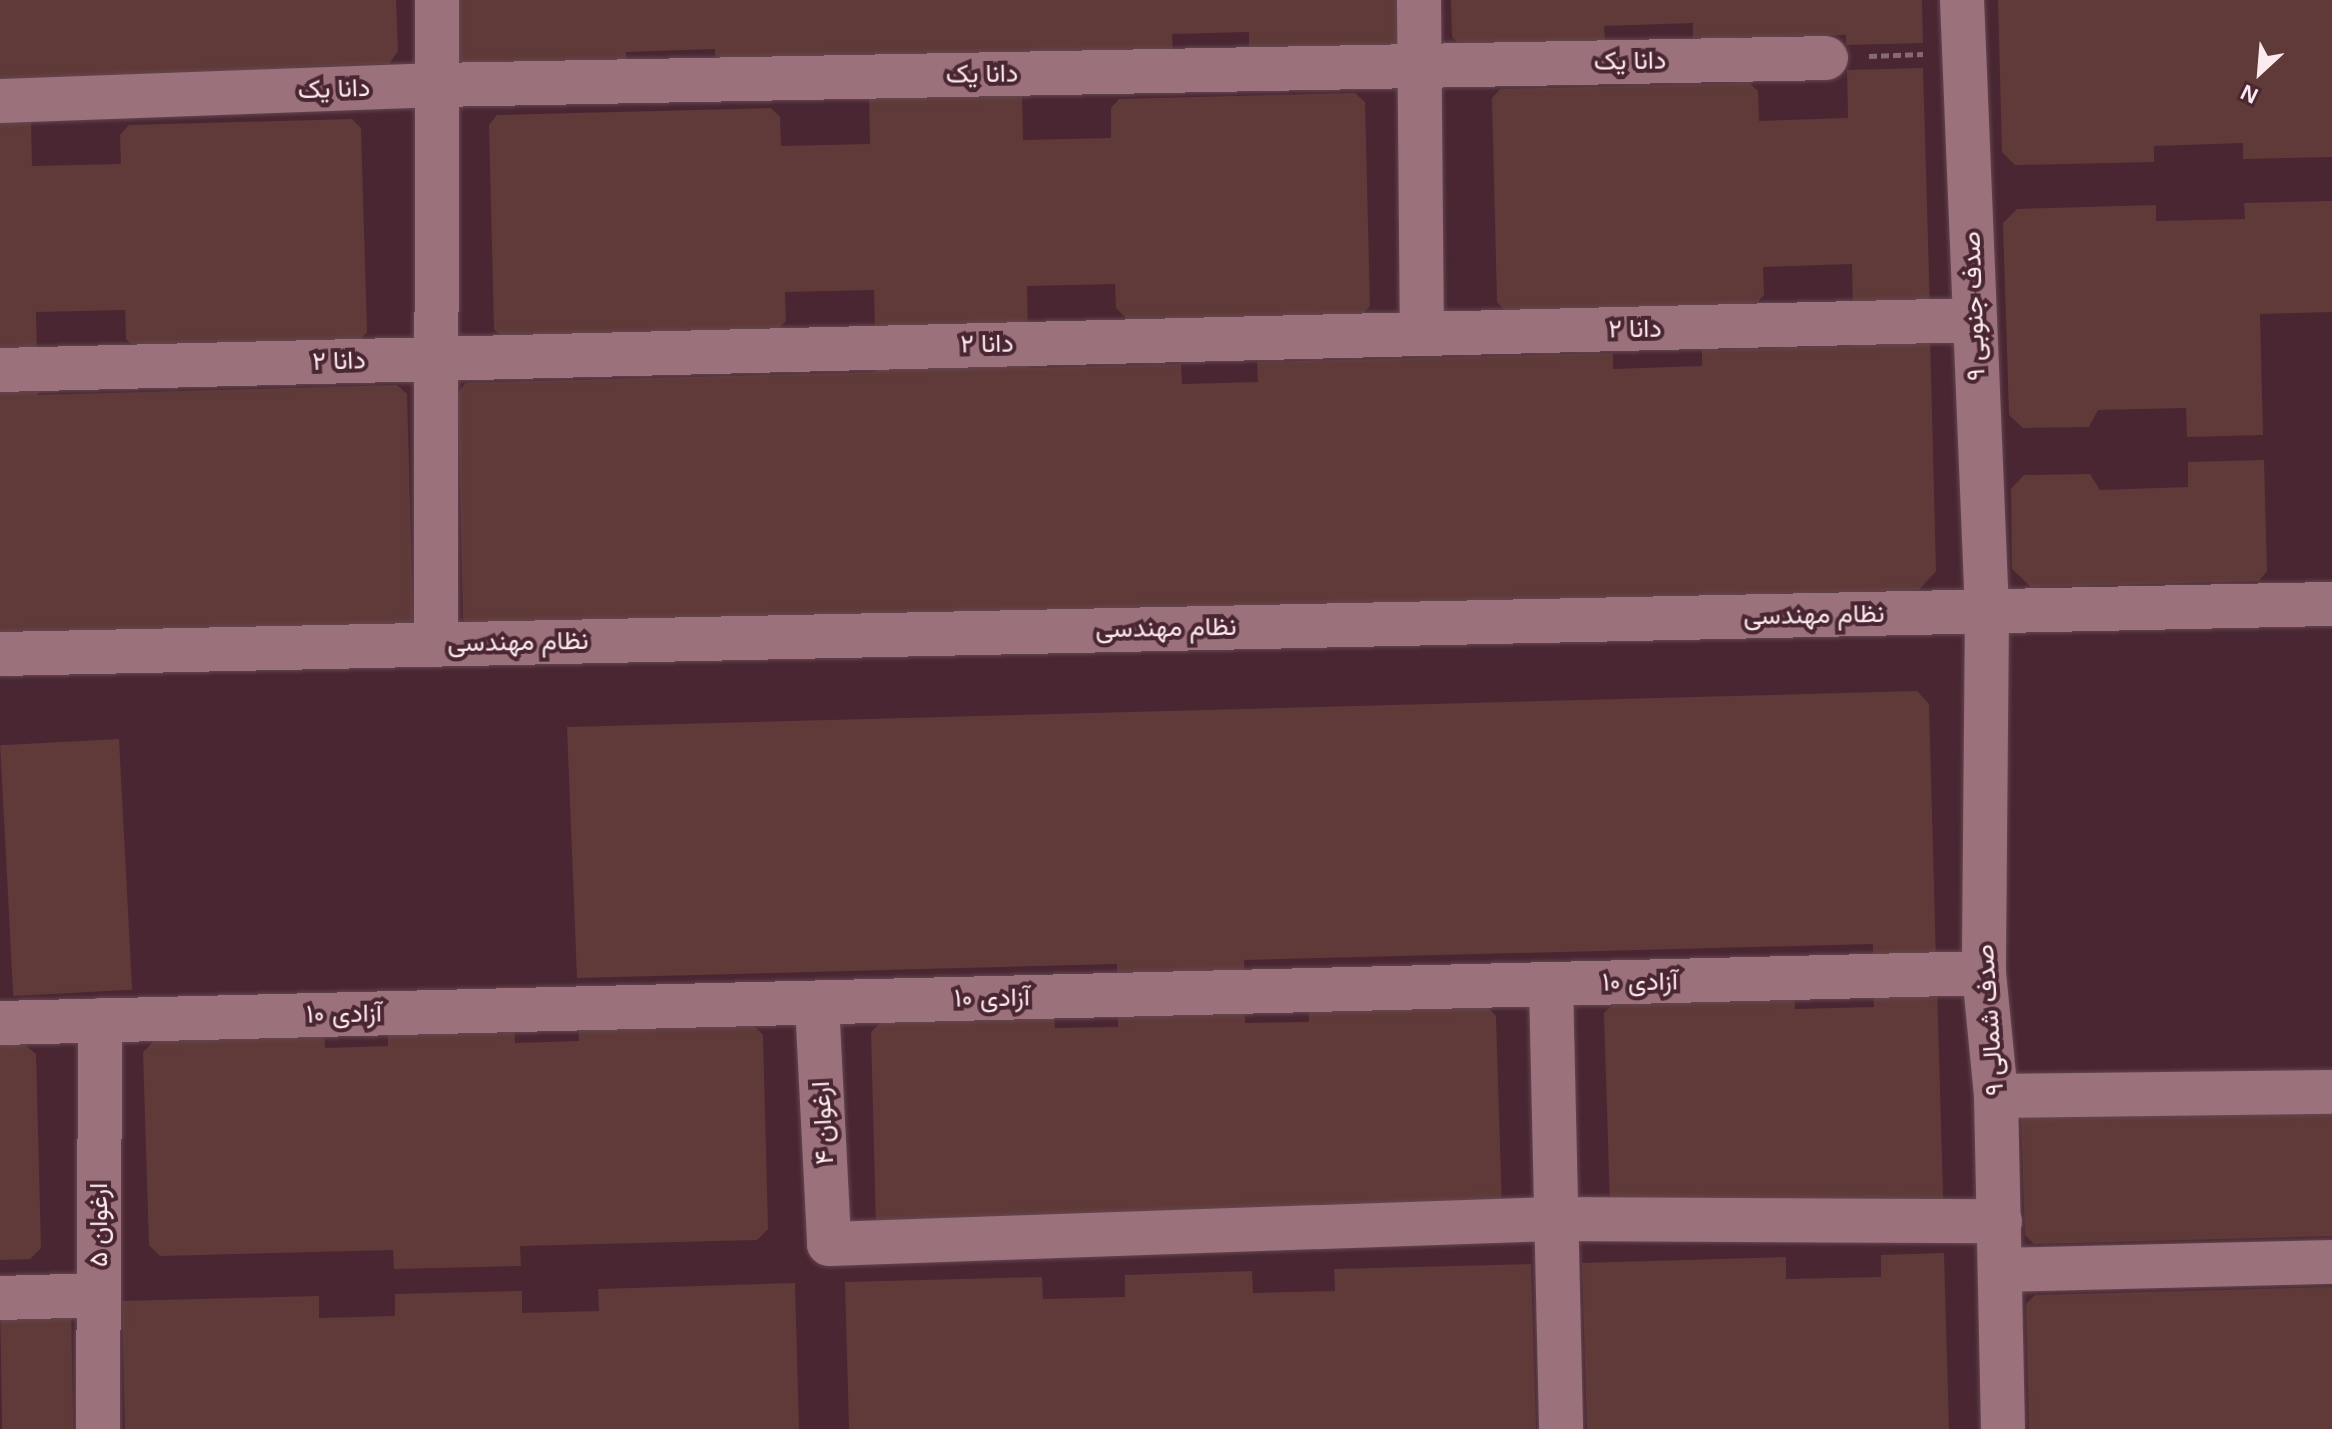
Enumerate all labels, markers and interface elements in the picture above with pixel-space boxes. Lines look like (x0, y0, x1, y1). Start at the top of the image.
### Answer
north arrow (2220, 32, 2300, 112)
street label: دانا یک (1593, 45, 1667, 77)
street label: دانا یک (945, 58, 1019, 90)
street label: دانا یک (297, 72, 371, 106)
text: N (2237, 79, 2262, 109)
street label: صدف جنوبی ۹ (1956, 231, 1992, 381)
street label: دانا ۲ (1608, 313, 1662, 345)
street label: دانا ۲ (960, 328, 1014, 360)
street label: دانا ۲ (312, 344, 366, 378)
street label: نظام مهندسی (1743, 598, 1885, 632)
street label: نظام مهندسی (1095, 611, 1237, 645)
street label: نظام مهندسی (447, 625, 589, 659)
street label: صدف شمالی ۹ (1969, 943, 2011, 1097)
street label: آزادی ۱۰ (1602, 966, 1678, 998)
street label: آزادی ۱۰ (954, 982, 1030, 1014)
street label: آزادی ۱۰ (306, 998, 382, 1030)
street label: ارغوان ۴ (805, 1080, 841, 1166)
street label: ارغوان ۵ (83, 1183, 115, 1267)

